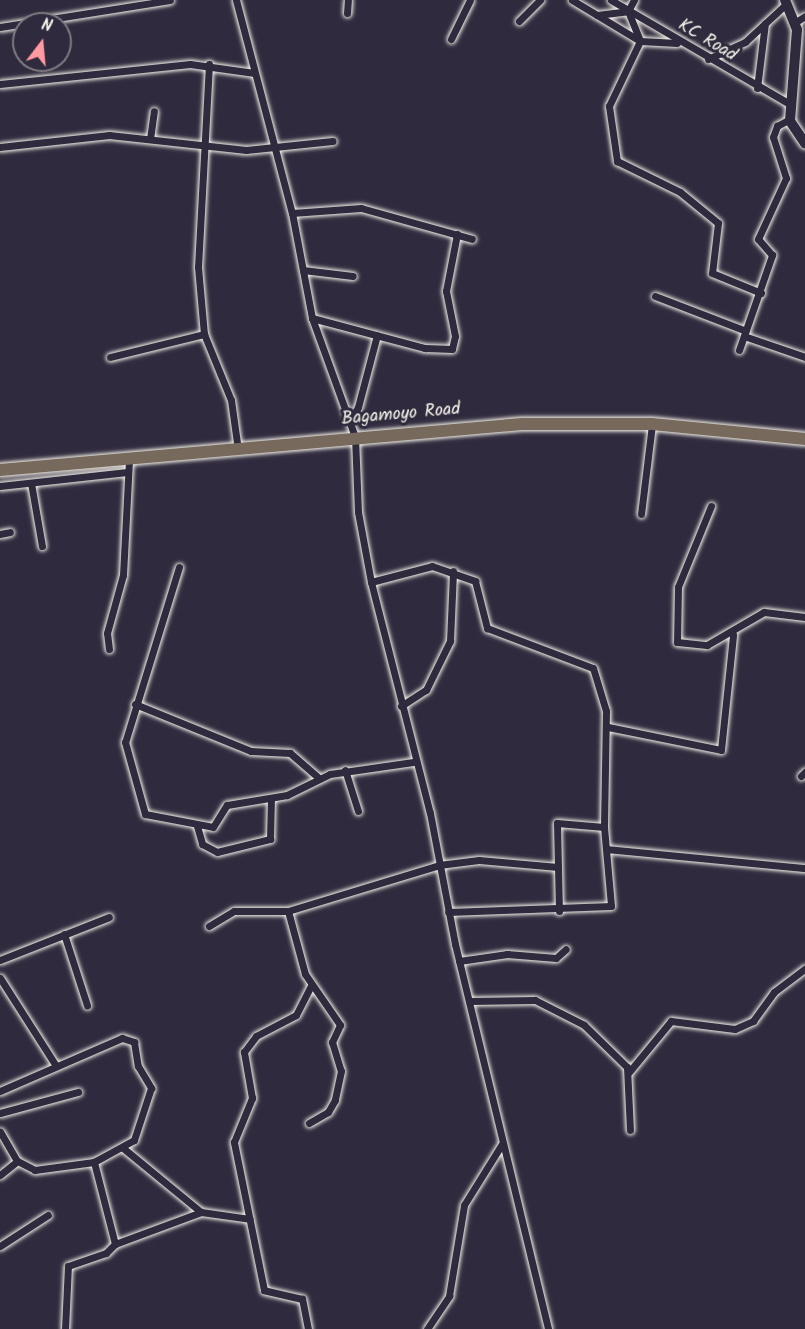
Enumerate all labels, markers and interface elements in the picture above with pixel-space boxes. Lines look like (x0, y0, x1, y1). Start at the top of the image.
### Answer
north arrow (12, 12, 72, 72)
text: N (38, 13, 55, 40)
street label: KC Road (674, 15, 740, 67)
street label: Bagamoyo Road (341, 399, 461, 431)

